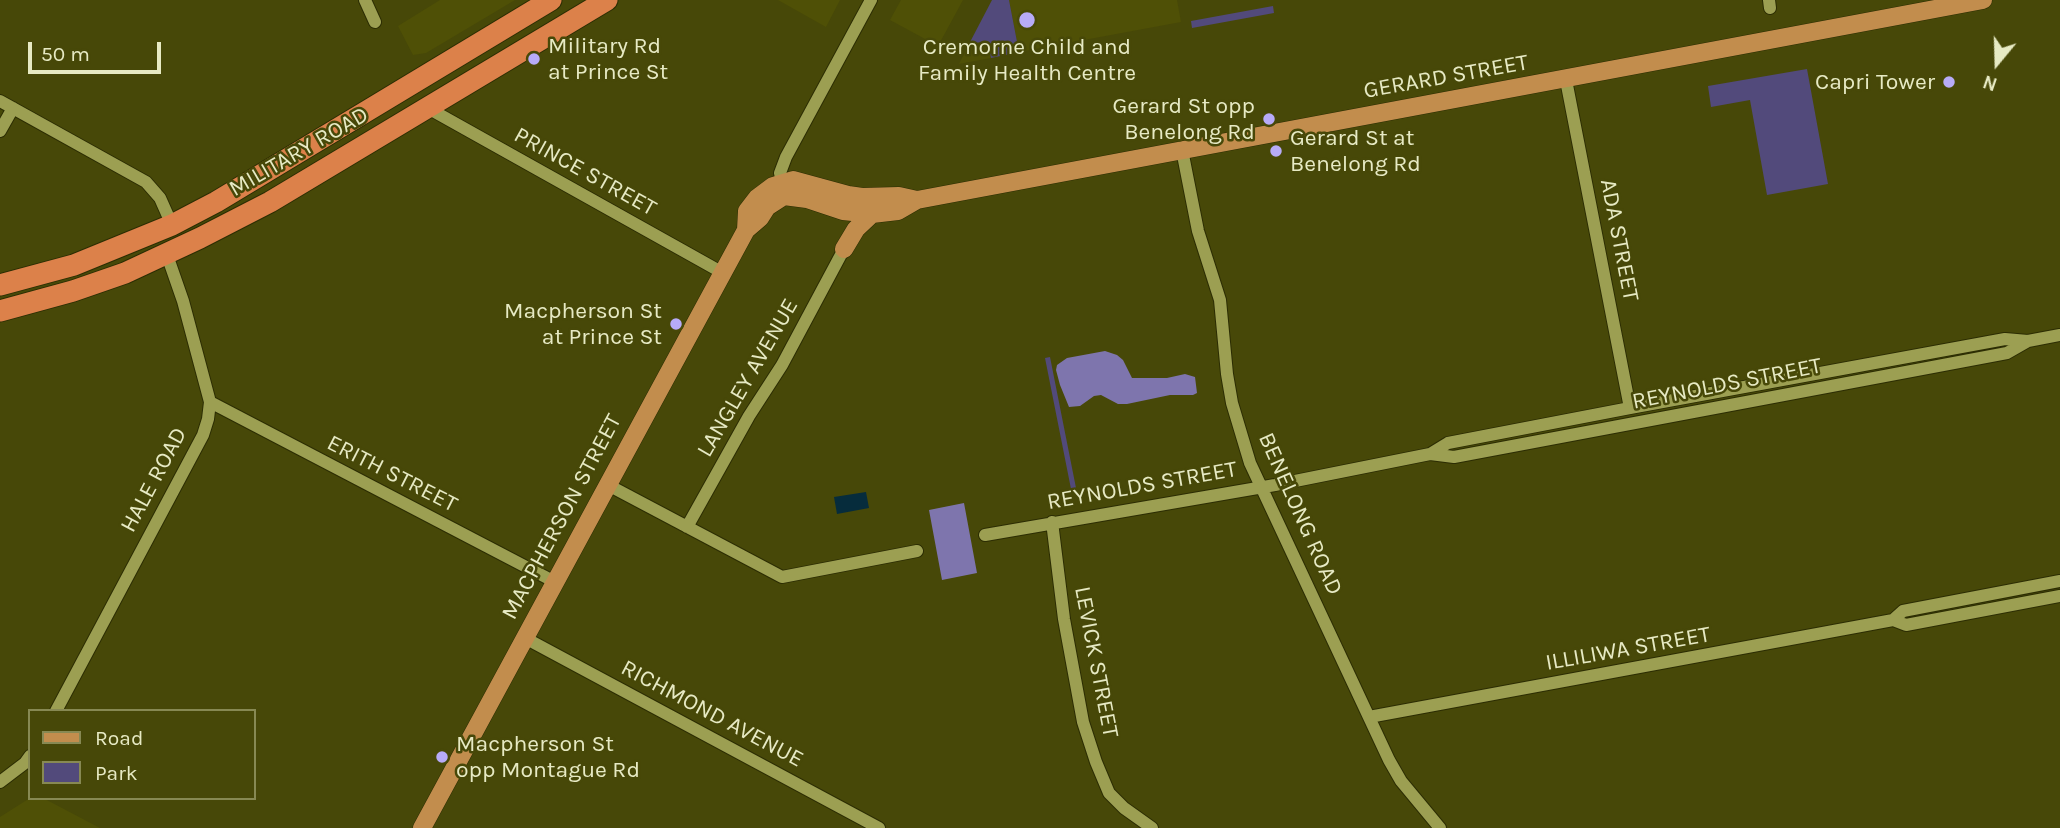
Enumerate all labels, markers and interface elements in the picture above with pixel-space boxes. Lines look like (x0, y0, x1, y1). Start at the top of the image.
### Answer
marker: Cremorne Child and Family Health Centre (1017, 10, 1037, 30)
scale bar (32, 28, 164, 72)
north arrow (1962, 28, 2032, 98)
place label: Military Rd at Prince St (548, 32, 668, 86)
place label: Cremorne Child and Family Health Centre (918, 33, 1136, 87)
text: 50 m (41, 42, 90, 66)
street label: GERARD STREET (1362, 49, 1530, 105)
marker: Military Rd at Prince St (526, 51, 542, 67)
place label: Capri Tower (1815, 68, 1935, 96)
text: N (1980, 70, 2000, 95)
marker: Capri Tower (1941, 74, 1957, 90)
place label: Gerard St opp Benelong Rd (1113, 92, 1255, 146)
street label: MILITARY ROAD (224, 101, 374, 203)
marker: Gerard St opp Benelong Rd (1261, 111, 1277, 127)
street label: PRINCE STREET (509, 122, 661, 222)
place label: Gerard St at Benelong Rd (1290, 124, 1421, 178)
marker: Gerard St at Benelong Rd (1268, 143, 1284, 159)
street label: ADA STREET (1594, 177, 1644, 303)
street label: LANGLEY AVENUE (691, 294, 805, 462)
place label: Macpherson St at Prince St (504, 297, 662, 351)
marker: Macpherson St at Prince St (668, 316, 684, 332)
street label: REYNOLDS STREET (1630, 352, 1824, 416)
street label: MACPHERSON STREET (496, 410, 628, 624)
street label: HALE ROAD (115, 423, 193, 537)
street label: ERITH STREET (322, 429, 462, 519)
street label: BENELONG ROAD (1252, 429, 1348, 599)
street label: REYNOLDS STREET (1045, 456, 1239, 516)
street label: LEVICK STREET (1068, 584, 1124, 740)
street label: ILLILIWA STREET (1543, 621, 1713, 677)
street label: RICHMOND AVENUE (616, 654, 808, 774)
legend (28, 709, 256, 800)
text: Road (95, 726, 143, 750)
place label: Macpherson St opp Montague Rd (456, 730, 640, 784)
marker: Macpherson St opp Montague Rd (434, 749, 450, 765)
text: Park (95, 761, 138, 785)

